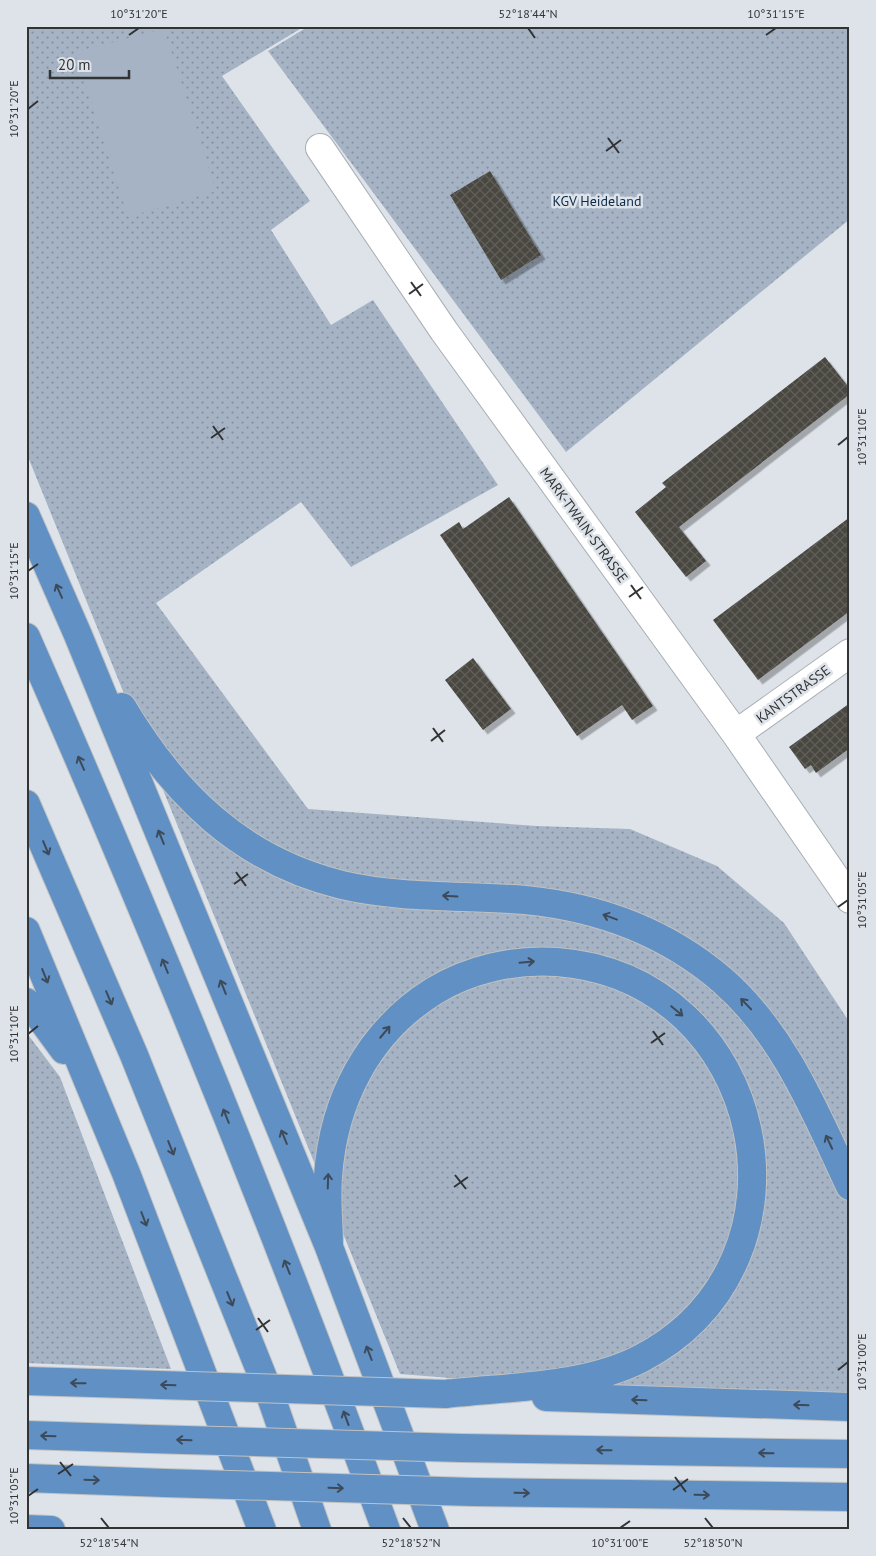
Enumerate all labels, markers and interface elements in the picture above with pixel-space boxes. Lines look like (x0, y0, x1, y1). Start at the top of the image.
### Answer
text: 10°31'20"E (110, 6, 168, 21)
text: 52°18'44"N (498, 6, 558, 21)
text: 10°31'15"E (747, 6, 805, 21)
scale bar (50, 48, 129, 80)
text: 20 m (58, 55, 91, 74)
text: 10°31'20"E (6, 80, 21, 138)
park label: KGV Heideland (553, 192, 641, 210)
text: 10°31'10"E (854, 408, 869, 466)
street label: MARK-TWAIN-STRASSE (536, 464, 632, 586)
text: 10°31'15"E (6, 542, 21, 600)
one-way arrow (53, 584, 63, 599)
street label: KANTSTRASSE (752, 661, 834, 727)
one-way arrow (76, 756, 86, 771)
one-way arrow (156, 830, 165, 845)
one-way arrow (41, 840, 51, 855)
text: 10°31'05"E (854, 871, 869, 929)
one-way arrow (442, 892, 458, 901)
one-way arrow (603, 912, 619, 921)
one-way arrow (518, 957, 534, 967)
one-way arrow (160, 958, 169, 974)
one-way arrow (41, 968, 50, 983)
one-way arrow (217, 980, 227, 995)
one-way arrow (105, 990, 115, 1005)
one-way arrow (740, 997, 752, 1010)
text: 10°31'10"E (6, 1005, 21, 1063)
one-way arrow (670, 1005, 683, 1016)
one-way arrow (379, 1026, 390, 1039)
one-way arrow (221, 1109, 230, 1124)
one-way arrow (279, 1130, 289, 1145)
one-way arrow (824, 1135, 833, 1150)
one-way arrow (166, 1140, 176, 1155)
one-way arrow (324, 1173, 333, 1189)
one-way arrow (140, 1211, 149, 1226)
one-way arrow (282, 1260, 291, 1275)
one-way arrow (226, 1291, 236, 1306)
text: 10°31'00"E (854, 1333, 869, 1391)
one-way arrow (364, 1345, 373, 1361)
one-way arrow (70, 1378, 86, 1388)
one-way arrow (161, 1380, 177, 1390)
one-way arrow (631, 1395, 647, 1405)
one-way arrow (793, 1401, 809, 1410)
one-way arrow (341, 1411, 350, 1426)
one-way arrow (40, 1431, 56, 1440)
one-way arrow (177, 1436, 193, 1445)
one-way arrow (596, 1445, 612, 1455)
one-way arrow (758, 1448, 774, 1457)
text: 10°31'05"E (6, 1467, 21, 1525)
one-way arrow (84, 1475, 100, 1485)
one-way arrow (327, 1483, 343, 1493)
one-way arrow (513, 1488, 529, 1497)
one-way arrow (693, 1490, 709, 1500)
text: 52°18'54"N (79, 1535, 139, 1550)
text: 52°18'52"N (381, 1535, 441, 1550)
text: 10°31'00"E (591, 1535, 649, 1550)
text: 52°18'50"N (683, 1535, 743, 1550)

